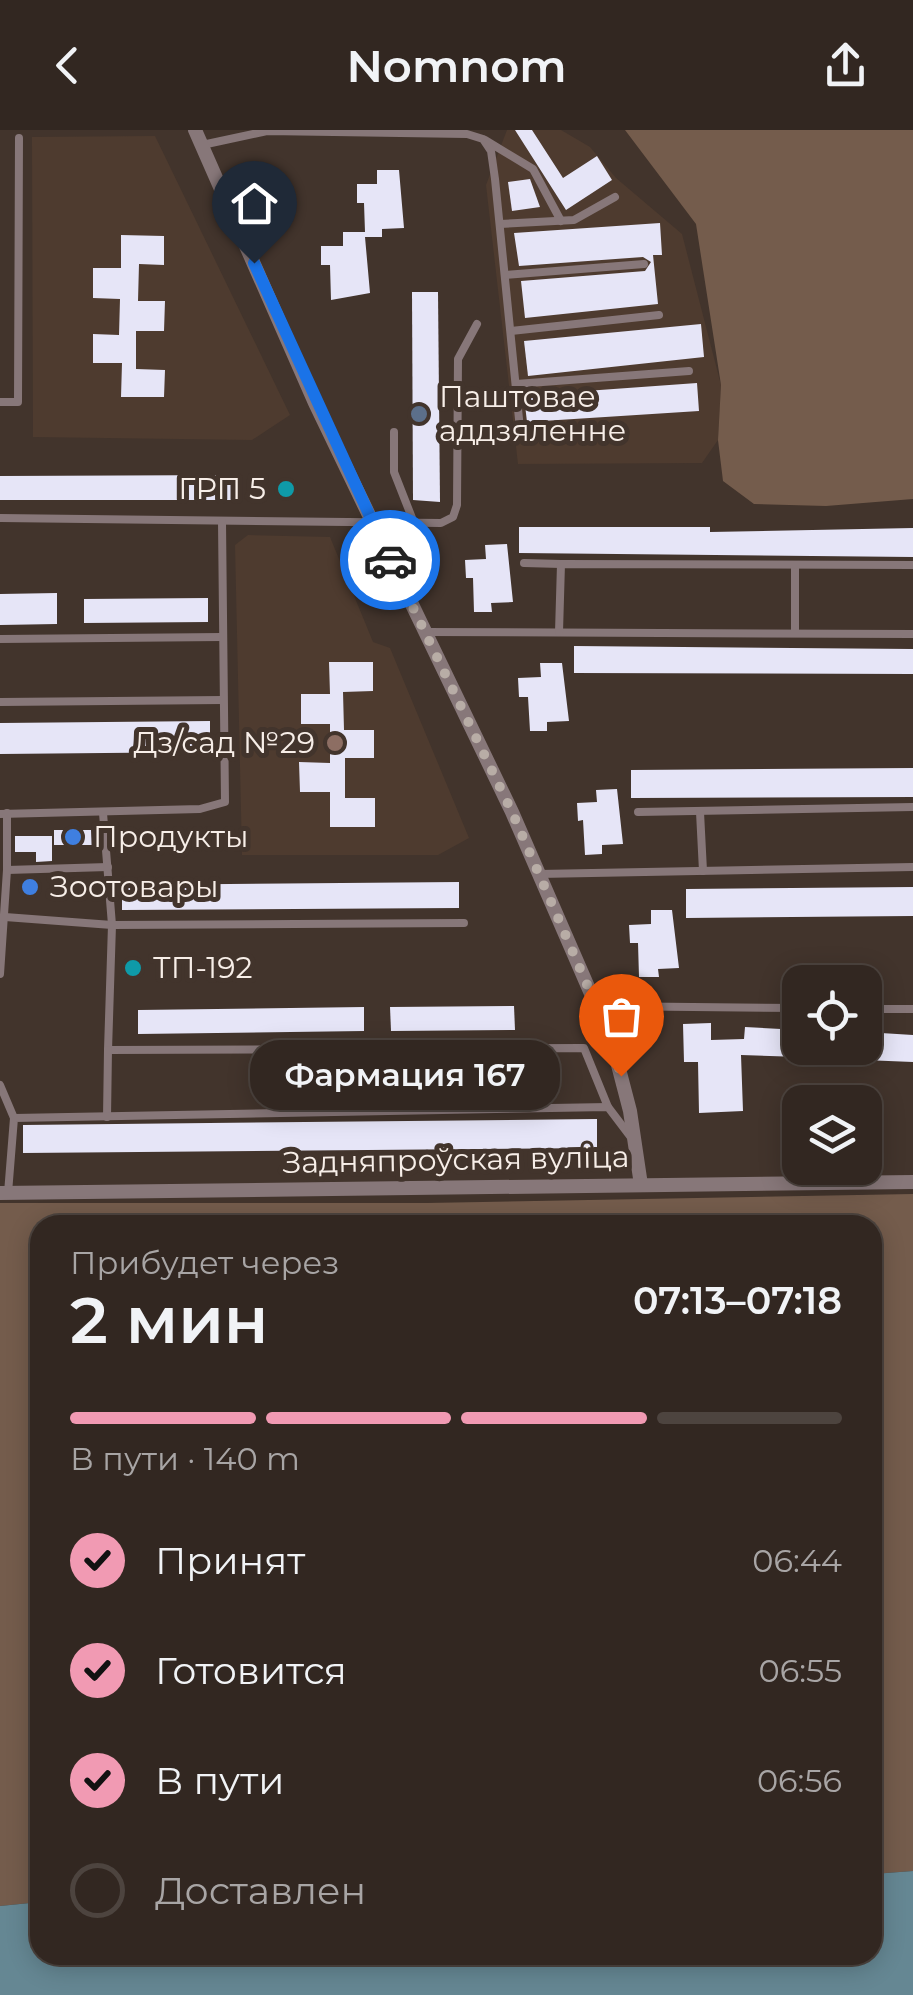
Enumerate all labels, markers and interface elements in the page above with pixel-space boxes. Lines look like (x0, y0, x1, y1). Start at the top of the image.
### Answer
icon: back (40, 38, 95, 93)
text: Nomnom (346, 38, 567, 93)
icon: share (818, 38, 873, 93)
pin (212, 161, 297, 264)
icon: home (227, 176, 282, 231)
place label: Паштовае аддзяленне (439, 378, 626, 449)
marker: Паштовае аддзяленне (408, 403, 430, 425)
place label: ГРП 5 (178, 470, 266, 507)
marker: ГРП 5 (275, 478, 297, 500)
courier (340, 510, 440, 610)
icon: car (363, 533, 418, 588)
place label: Дз/сад №29 (133, 724, 315, 761)
marker: Дз/сад №29 (324, 732, 346, 754)
place label: Продукты (93, 818, 248, 855)
marker: Продукты (62, 826, 84, 848)
place label: Зоотовары (50, 868, 219, 905)
marker: Зоотовары (19, 876, 41, 898)
place label: ТП-192 (153, 949, 252, 986)
marker: ТП-192 (122, 957, 144, 979)
map controls (782, 965, 882, 1185)
button: locate (782, 965, 882, 1065)
pin (579, 974, 664, 1077)
icon: bag (594, 989, 649, 1044)
callout: Фармация 167 (251, 1041, 561, 1111)
text: Фармация 167 (284, 1055, 526, 1094)
button: layers (782, 1085, 882, 1185)
street label: Задняпроўская вуліца (282, 1138, 630, 1181)
text: Прибудет через (70, 1243, 339, 1282)
text: 07:13–07:18 (633, 1277, 842, 1324)
text: 2 мин (70, 1280, 268, 1359)
text: В пути · 140 m (70, 1439, 300, 1478)
icon: check (70, 1533, 125, 1588)
text: Принят (155, 1537, 305, 1584)
text: 06:44 (752, 1541, 842, 1580)
icon: check (70, 1643, 125, 1698)
text: Готовится (155, 1647, 347, 1694)
text: 06:55 (758, 1651, 842, 1690)
icon: check (70, 1753, 125, 1808)
text: В пути (155, 1757, 284, 1804)
text: 06:56 (757, 1761, 842, 1800)
text: Доставлен (155, 1867, 366, 1914)

